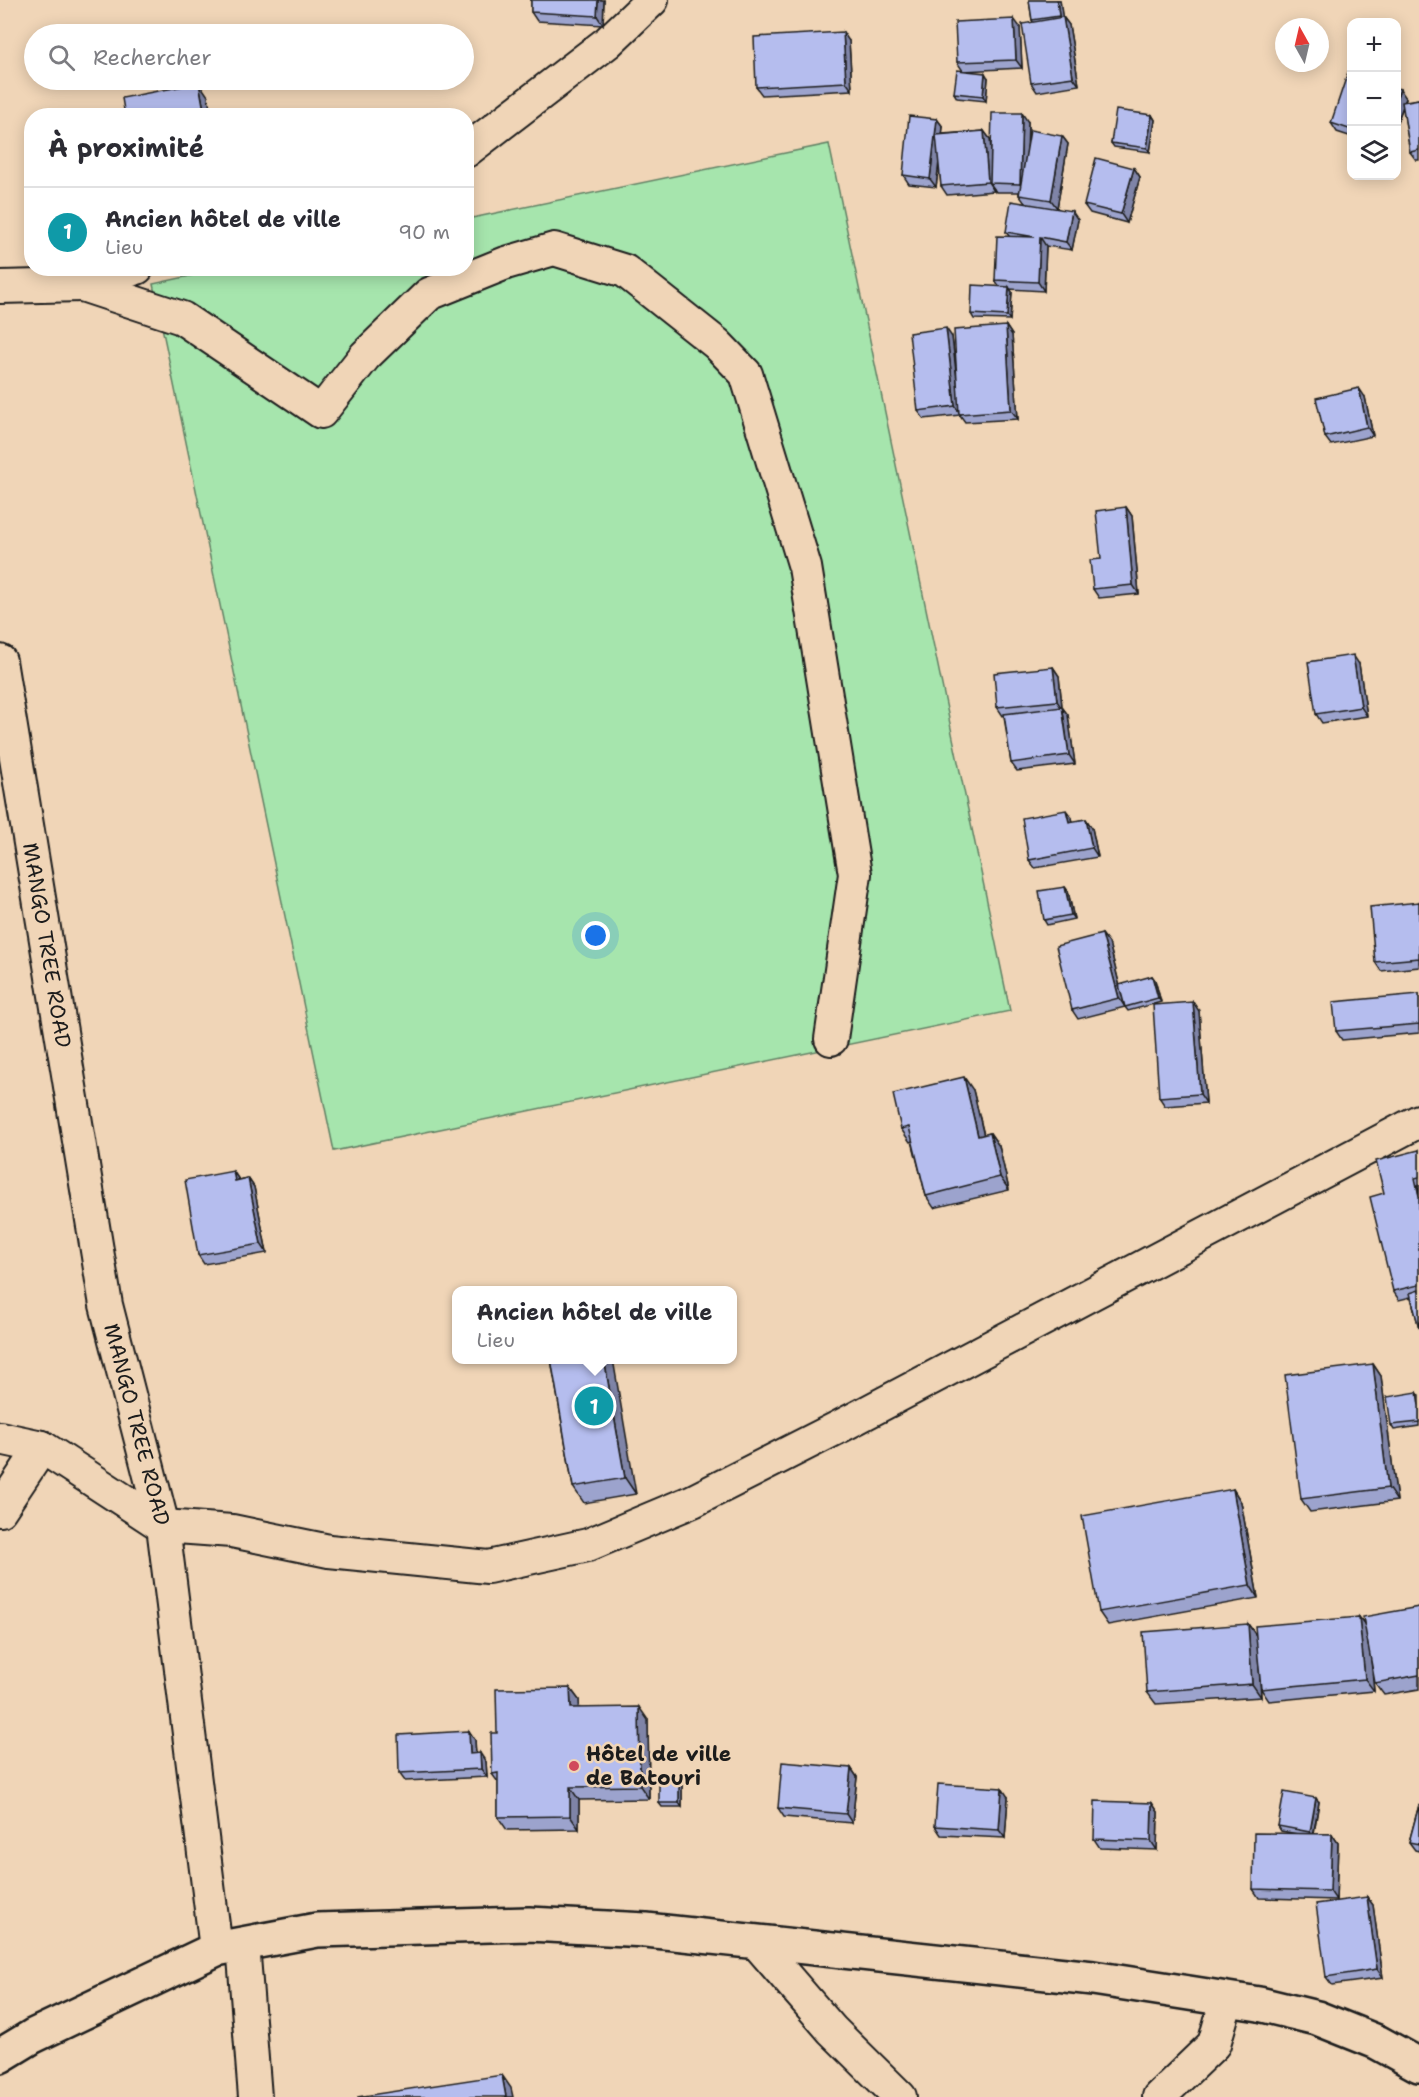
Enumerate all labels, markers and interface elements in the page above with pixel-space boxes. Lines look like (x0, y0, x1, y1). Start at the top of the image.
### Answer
north arrow (1275, 18, 1329, 72)
map controls (1347, 18, 1401, 180)
button: + (1347, 18, 1401, 72)
search box (24, 24, 474, 90)
icon: search (45, 41, 78, 74)
text: Rechercher (93, 43, 212, 72)
button: − (1347, 72, 1401, 126)
button: layers (1347, 126, 1401, 180)
text: À proximité (48, 130, 204, 165)
text: Ancien hôtel de ville (105, 205, 341, 234)
text: 1 (63, 219, 72, 245)
text: 90 m (398, 219, 450, 245)
text: Lieu (105, 234, 143, 260)
street label: MANGO TREE ROAD (16, 840, 77, 1050)
your location (581, 921, 610, 950)
popup (452, 1286, 737, 1364)
text: Ancien hôtel de ville (477, 1298, 712, 1327)
street label: MANGO TREE ROAD (97, 1320, 176, 1528)
text: Lieu (477, 1327, 515, 1353)
pin: 1 (574, 1384, 614, 1428)
place label: Hôtel de ville de Batouri (586, 1740, 731, 1792)
marker: Hôtel de ville de Batouri (567, 1759, 581, 1773)

